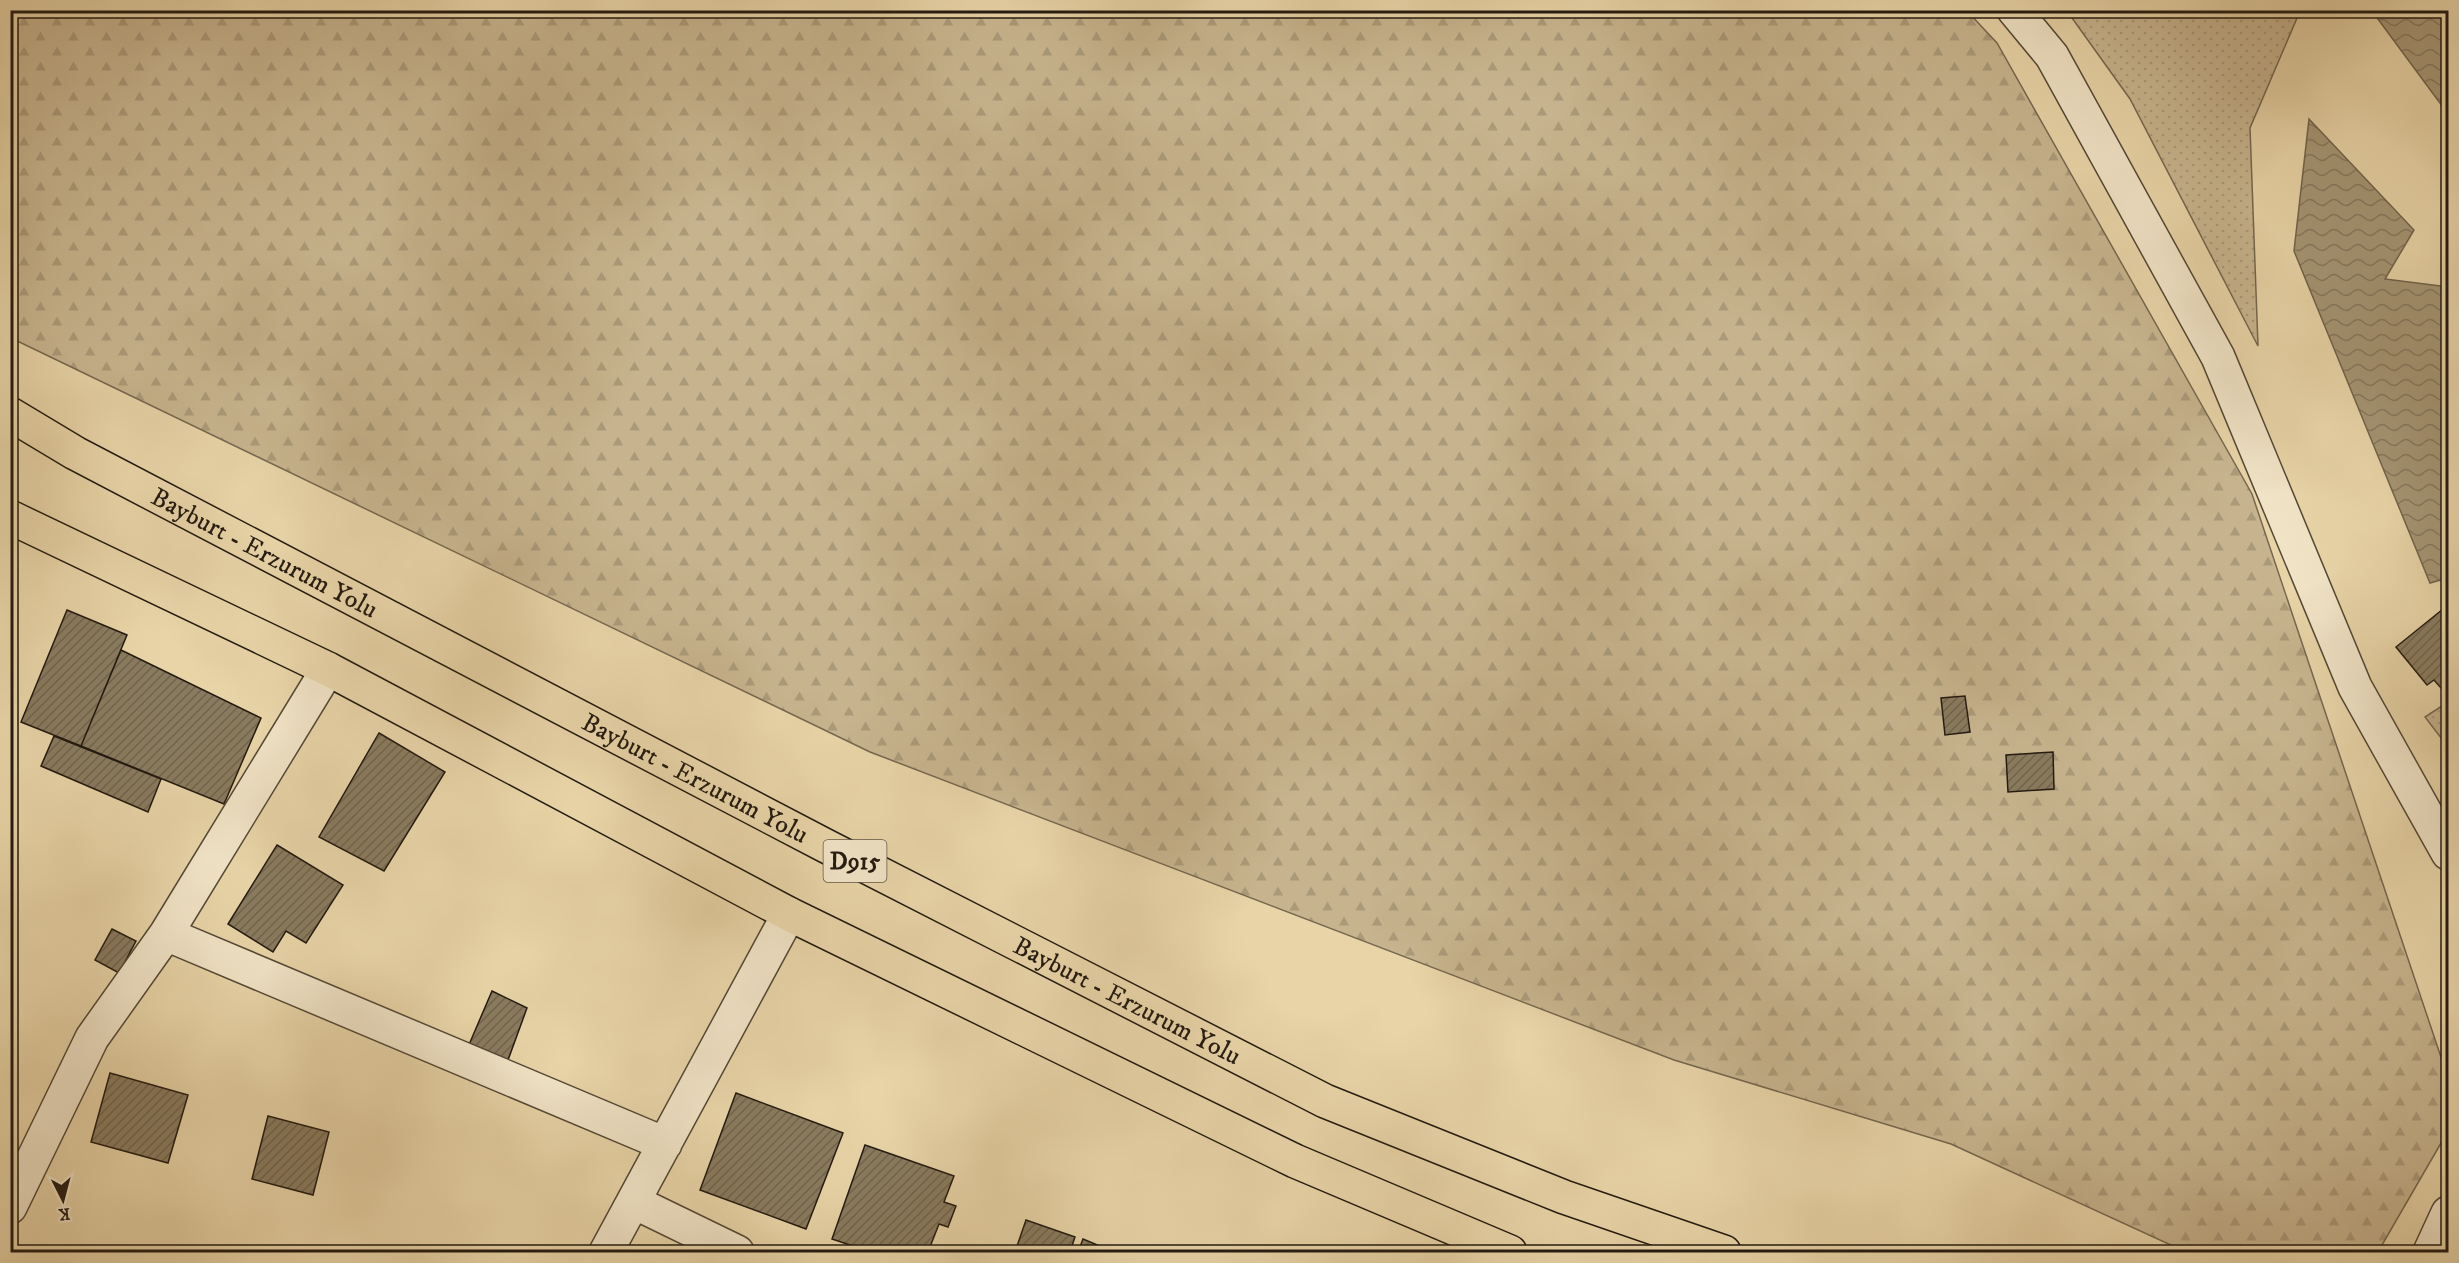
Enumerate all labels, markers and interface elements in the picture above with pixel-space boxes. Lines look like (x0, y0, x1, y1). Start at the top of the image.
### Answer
street label: Bayburt - Erzurum Yolu (145, 481, 383, 626)
street label: Bayburt - Erzurum Yolu (576, 706, 814, 852)
road number: D915 (824, 840, 886, 882)
street label: Bayburt - Erzurum Yolu (1008, 930, 1246, 1073)
north arrow (33, 1170, 93, 1230)
text: K (57, 1203, 71, 1225)

